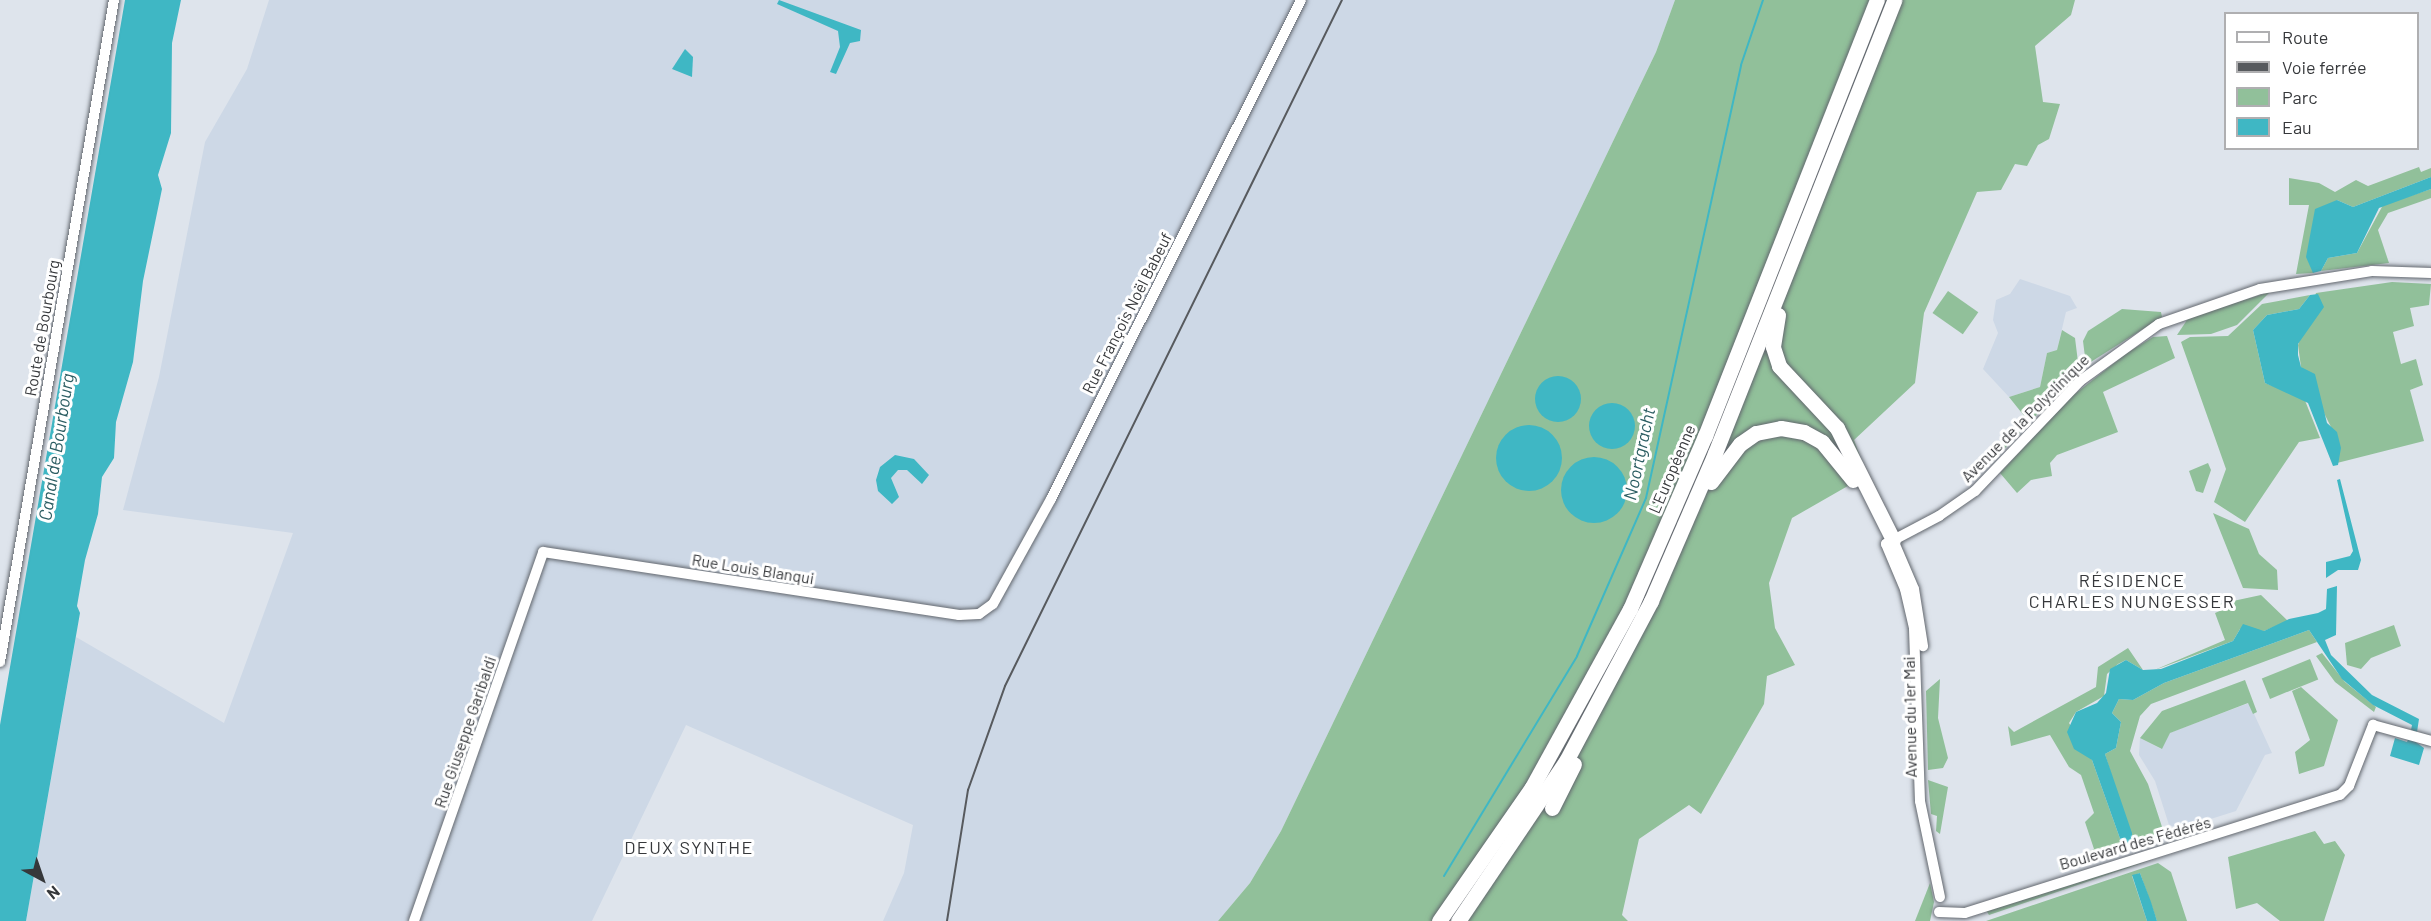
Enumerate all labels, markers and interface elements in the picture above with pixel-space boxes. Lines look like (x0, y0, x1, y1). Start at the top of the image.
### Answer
legend (2224, 12, 2419, 150)
text: Route (2282, 26, 2328, 48)
text: Voie ferrée (2282, 56, 2367, 78)
text: Parc (2282, 86, 2318, 108)
text: Eau (2282, 116, 2312, 138)
street label: Rue François Noël Babeuf (1078, 229, 1176, 397)
street label: Route de Bourbourg (21, 258, 63, 398)
street label: Avenue de la Polyclinique (1957, 350, 2093, 486)
water label: Canal de Bourbourg (34, 372, 78, 522)
water label: Noortgracht (1619, 406, 1659, 502)
street label: L'Européenne (1645, 422, 1699, 516)
street label: Rue Louis Blanqui (691, 550, 815, 588)
district label: RÉSIDENCE CHARLES NUNGESSER (2029, 570, 2235, 612)
street label: Rue Giuseppe Garibaldi (430, 654, 500, 810)
street label: Avenue du 1er Mai (1899, 656, 1921, 778)
street label: Boulevard des Fédérés (2057, 812, 2213, 874)
district label: DEUX SYNTHE (624, 836, 754, 858)
north arrow (12, 849, 72, 909)
text: N (44, 882, 64, 904)

